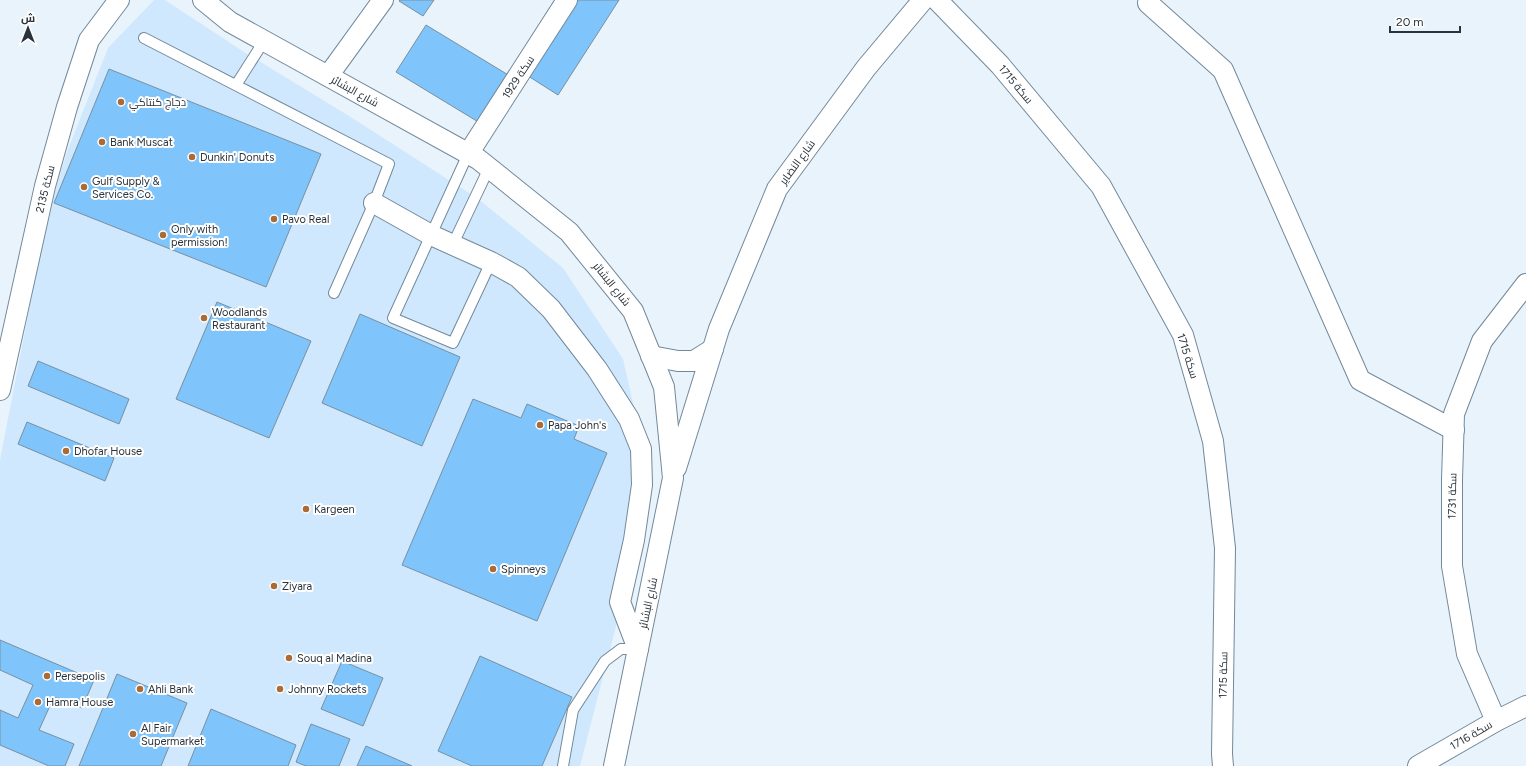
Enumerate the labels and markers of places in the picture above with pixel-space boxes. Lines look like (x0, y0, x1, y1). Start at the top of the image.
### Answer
place label: دجاج كنتاكي (129, 96, 186, 111)
marker: دجاج كنتاكي (116, 97, 126, 107)
place label: Bank Muscat (110, 136, 173, 149)
marker: Bank Muscat (97, 137, 107, 147)
place label: Dunkin' Donuts (200, 151, 274, 164)
marker: Dunkin' Donuts (187, 152, 197, 162)
place label: Gulf Supply & Services Co. (92, 175, 160, 201)
marker: Gulf Supply & Services Co. (79, 182, 89, 192)
place label: Pavo Real (282, 213, 329, 226)
marker: Pavo Real (269, 214, 279, 224)
place label: Only with permission! (171, 223, 228, 249)
marker: Only with permission! (158, 230, 168, 240)
place label: Woodlands Restaurant (212, 306, 267, 332)
marker: Woodlands Restaurant (199, 313, 209, 323)
place label: Papa John's (548, 419, 606, 432)
marker: Papa John's (535, 420, 545, 430)
place label: Dhofar House (74, 445, 142, 458)
marker: Dhofar House (61, 446, 71, 456)
place label: Kargeen (314, 503, 355, 516)
marker: Kargeen (301, 504, 311, 514)
place label: Spinneys (501, 563, 546, 576)
marker: Spinneys (488, 564, 498, 574)
place label: Ziyara (282, 580, 312, 593)
marker: Ziyara (269, 581, 279, 591)
place label: Souq al Madina (297, 652, 372, 665)
marker: Souq al Madina (284, 653, 294, 663)
place label: Persepolis (55, 670, 105, 683)
marker: Persepolis (42, 671, 52, 681)
place label: Ahli Bank (148, 683, 194, 696)
place label: Johnny Rockets (288, 683, 367, 696)
marker: Ahli Bank (135, 684, 145, 694)
marker: Johnny Rockets (275, 684, 285, 694)
place label: Hamra House (46, 696, 113, 709)
marker: Hamra House (33, 697, 43, 707)
place label: Al Fair Supermarket (141, 722, 204, 748)
marker: Al Fair Supermarket (128, 729, 138, 739)

